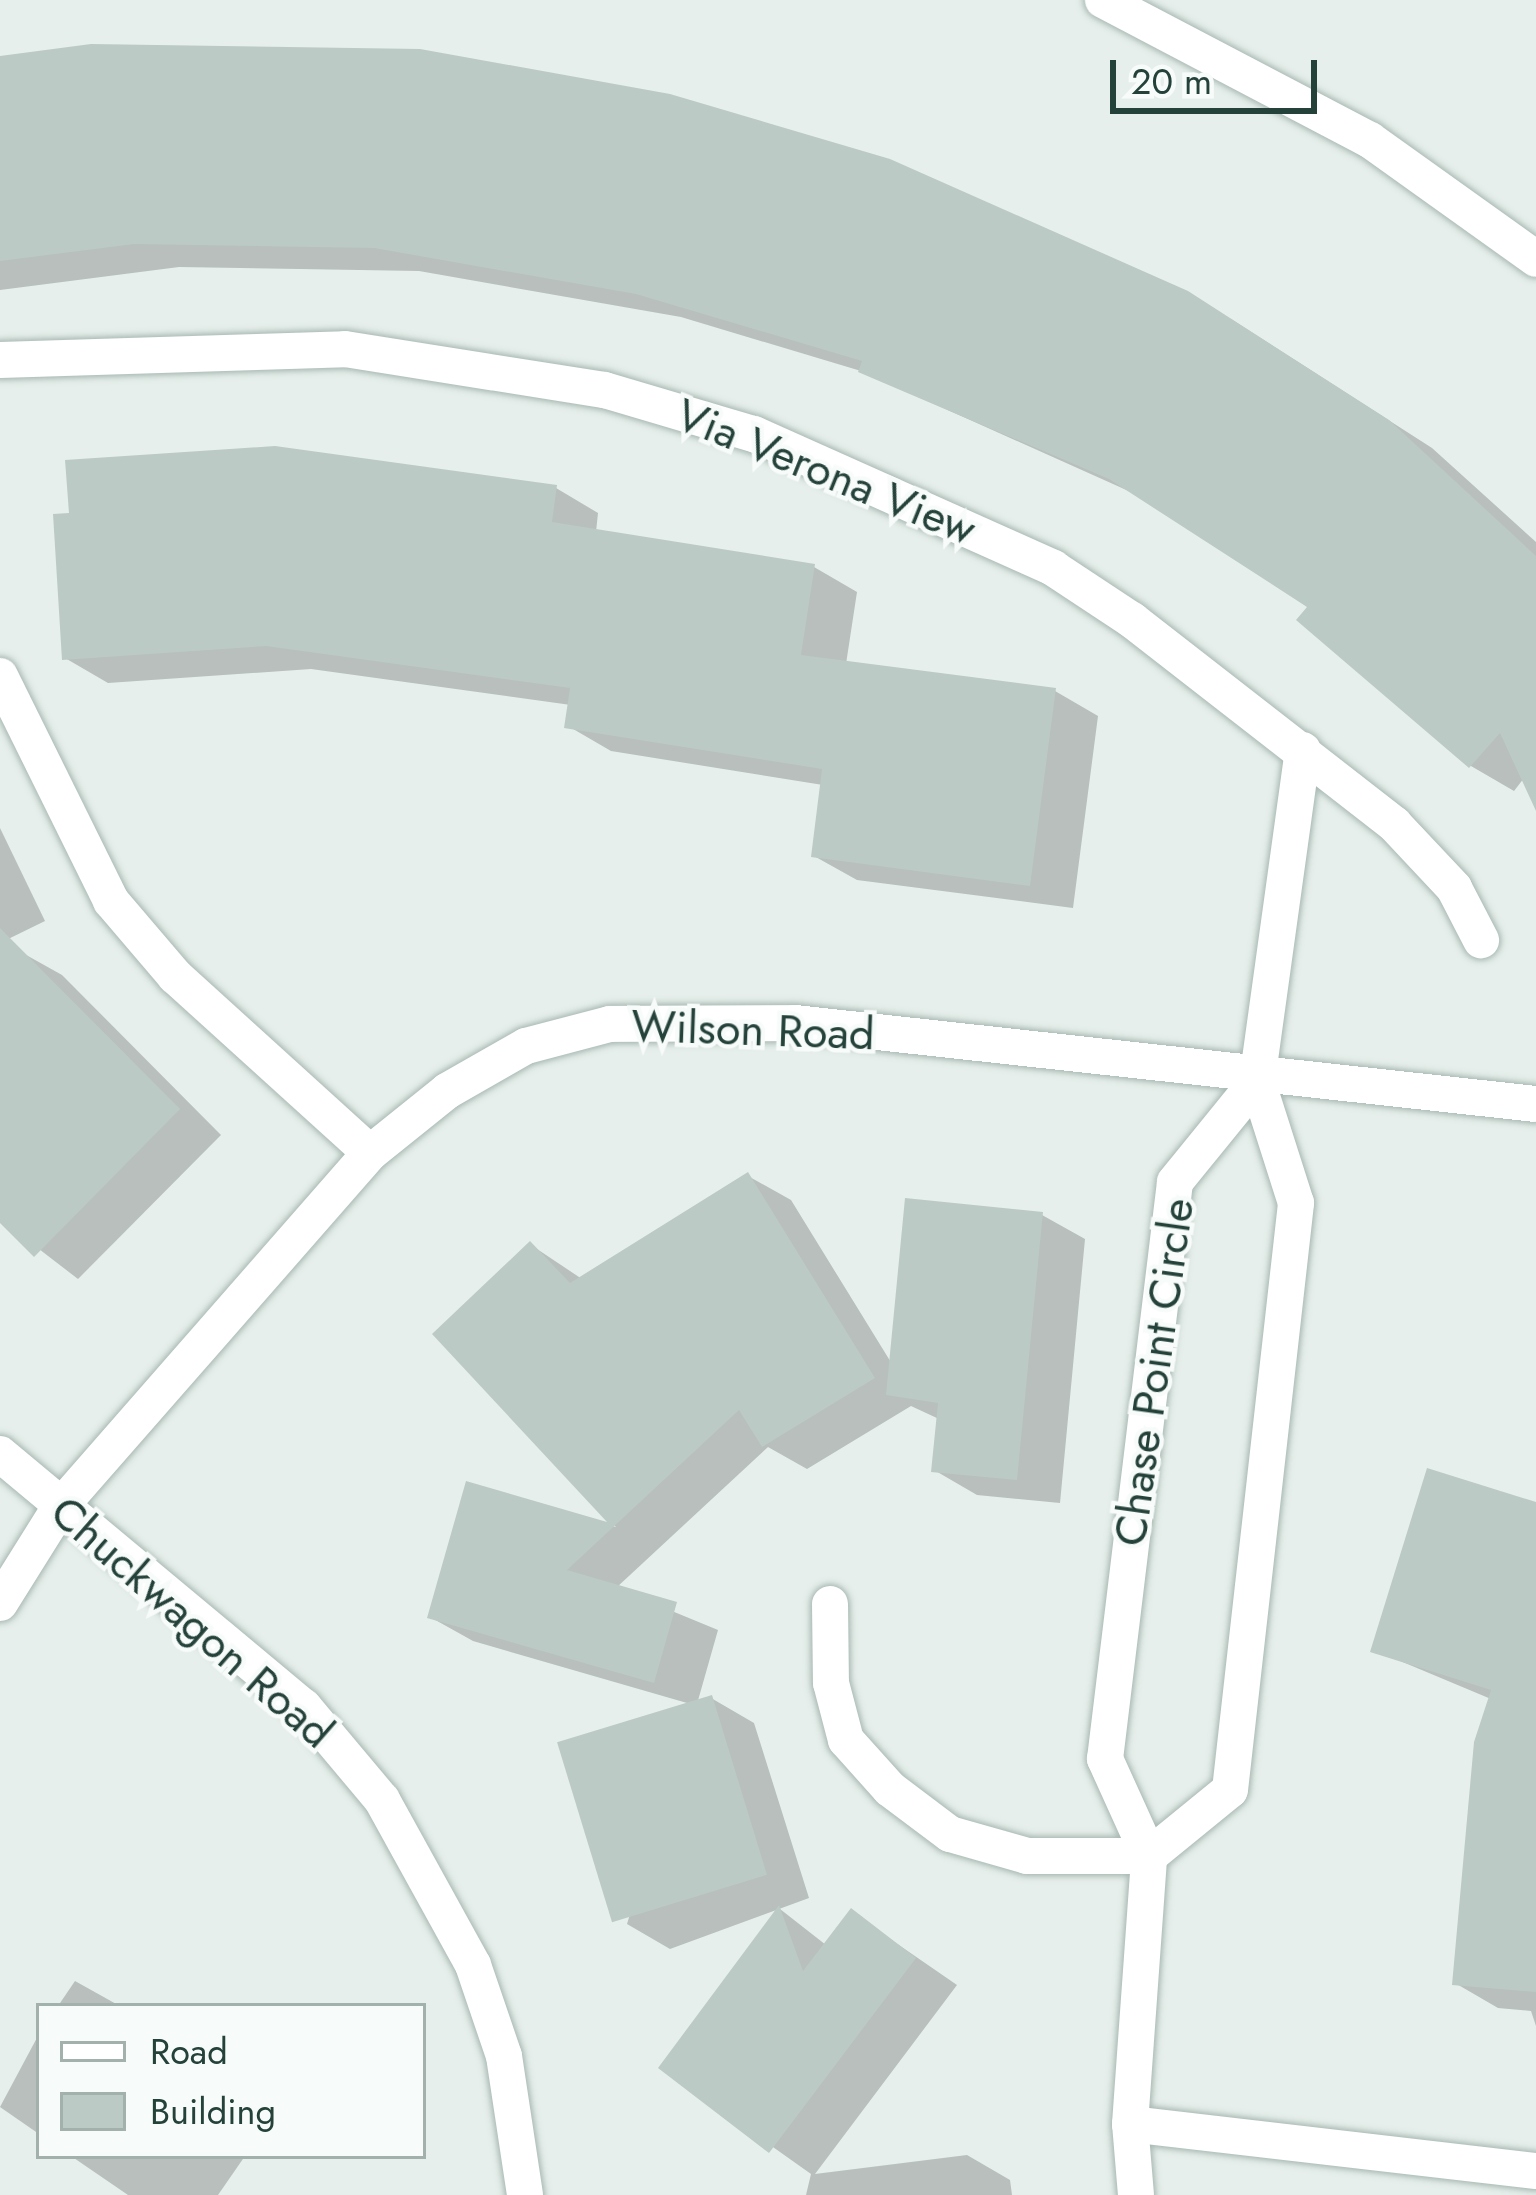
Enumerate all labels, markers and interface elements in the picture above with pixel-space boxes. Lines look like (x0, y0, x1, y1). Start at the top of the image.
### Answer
scale bar (1116, 36, 1323, 110)
text: 20 m (1131, 55, 1212, 107)
street label: Via Verona View (668, 387, 984, 557)
street label: Wilson Road (630, 999, 876, 1061)
street label: Chase Point Circle (1103, 1195, 1205, 1549)
street label: Chuckwagon Road (40, 1485, 344, 1759)
legend (36, 2003, 426, 2159)
text: Road (150, 2025, 228, 2077)
text: Building (150, 2085, 276, 2137)

